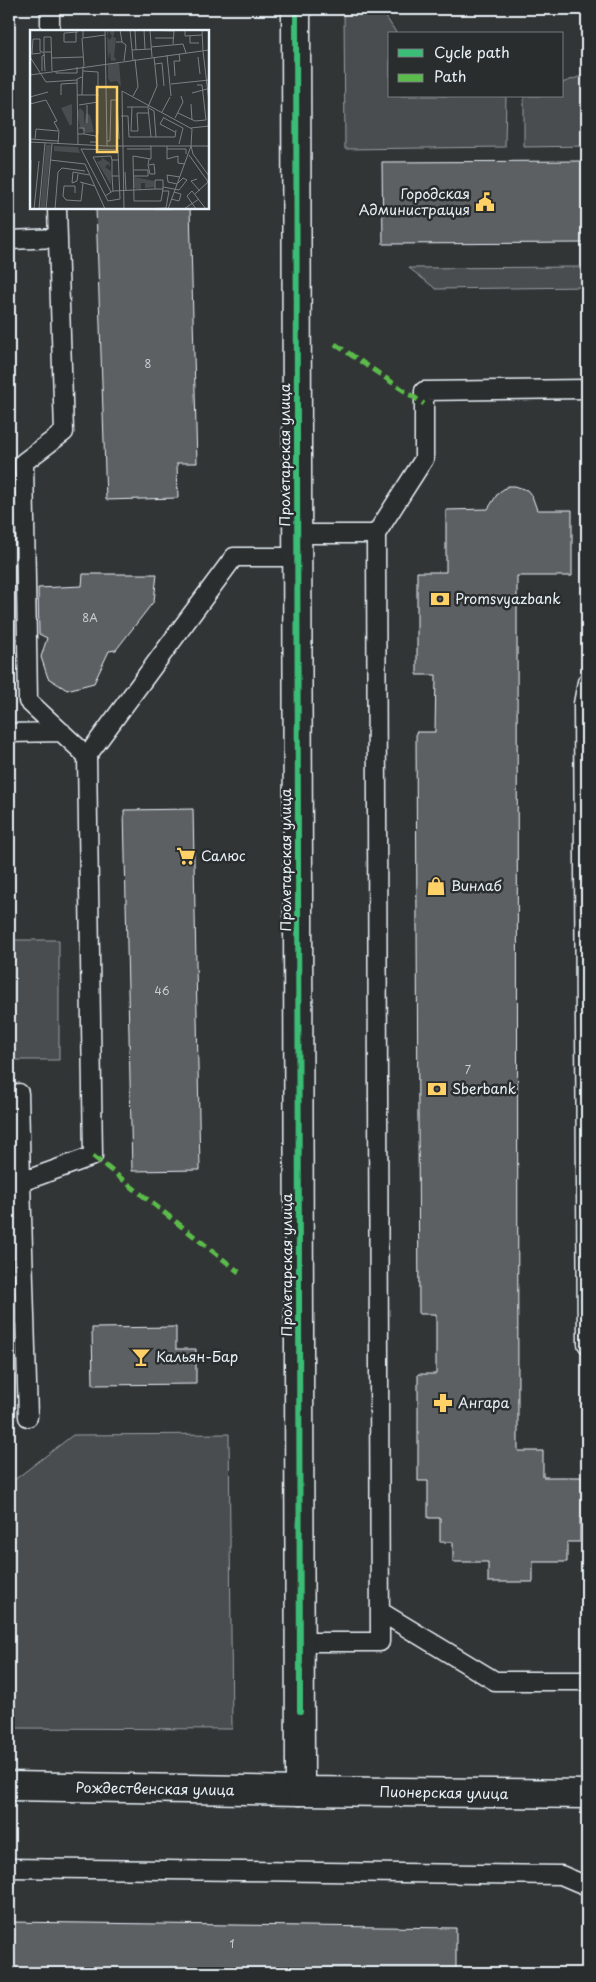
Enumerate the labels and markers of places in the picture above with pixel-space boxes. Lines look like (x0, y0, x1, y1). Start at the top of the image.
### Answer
place label: Городская Администрация (359, 183, 470, 220)
public building icon: Городская Администрация (474, 191, 496, 213)
bank icon: Promsvyazbank (429, 588, 451, 610)
place label: Promsvyazbank (455, 588, 561, 609)
supermarket icon: Салюс (175, 845, 197, 867)
place label: Салюс (201, 845, 246, 866)
shop icon: Винлаб (425, 875, 447, 897)
place label: Винлаб (451, 875, 502, 896)
bank icon: Sberbank (426, 1078, 448, 1100)
place label: Sberbank (452, 1078, 517, 1099)
bar icon: Кальян-Бар (130, 1346, 152, 1368)
place label: Кальян-Бар (156, 1346, 238, 1367)
pharmacy icon: Ангара (432, 1392, 454, 1414)
place label: Ангара (458, 1392, 509, 1413)

